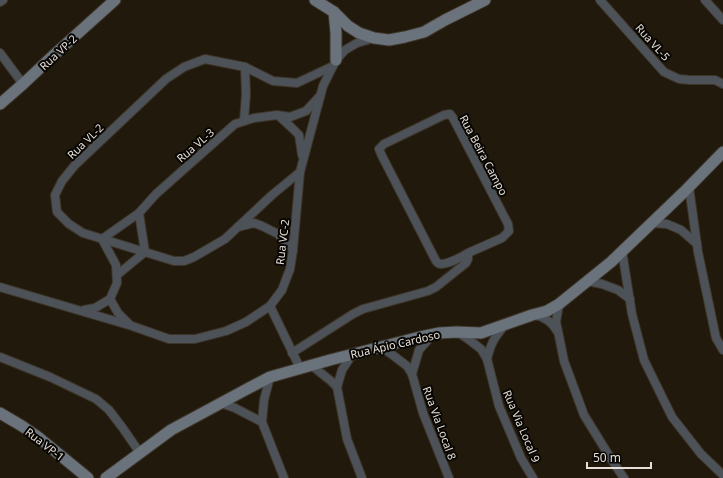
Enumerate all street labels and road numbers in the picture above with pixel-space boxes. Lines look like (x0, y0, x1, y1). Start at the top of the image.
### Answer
street label: Rua VL-5 (632, 20, 674, 64)
street label: Rua VP-2 (36, 31, 80, 73)
street label: Rua Beira Campo (456, 112, 512, 198)
street label: Rua VL-2 (64, 120, 106, 162)
street label: Rua VL-3 (173, 125, 217, 165)
street label: Rua VC-2 (272, 218, 292, 266)
street label: Rua Ápio Cardoso (349, 326, 442, 362)
street label: Rua Via Local 8 (420, 384, 460, 462)
street label: Rua Via Local 9 (500, 388, 544, 464)
street label: Rua VP-1 (22, 424, 68, 464)

